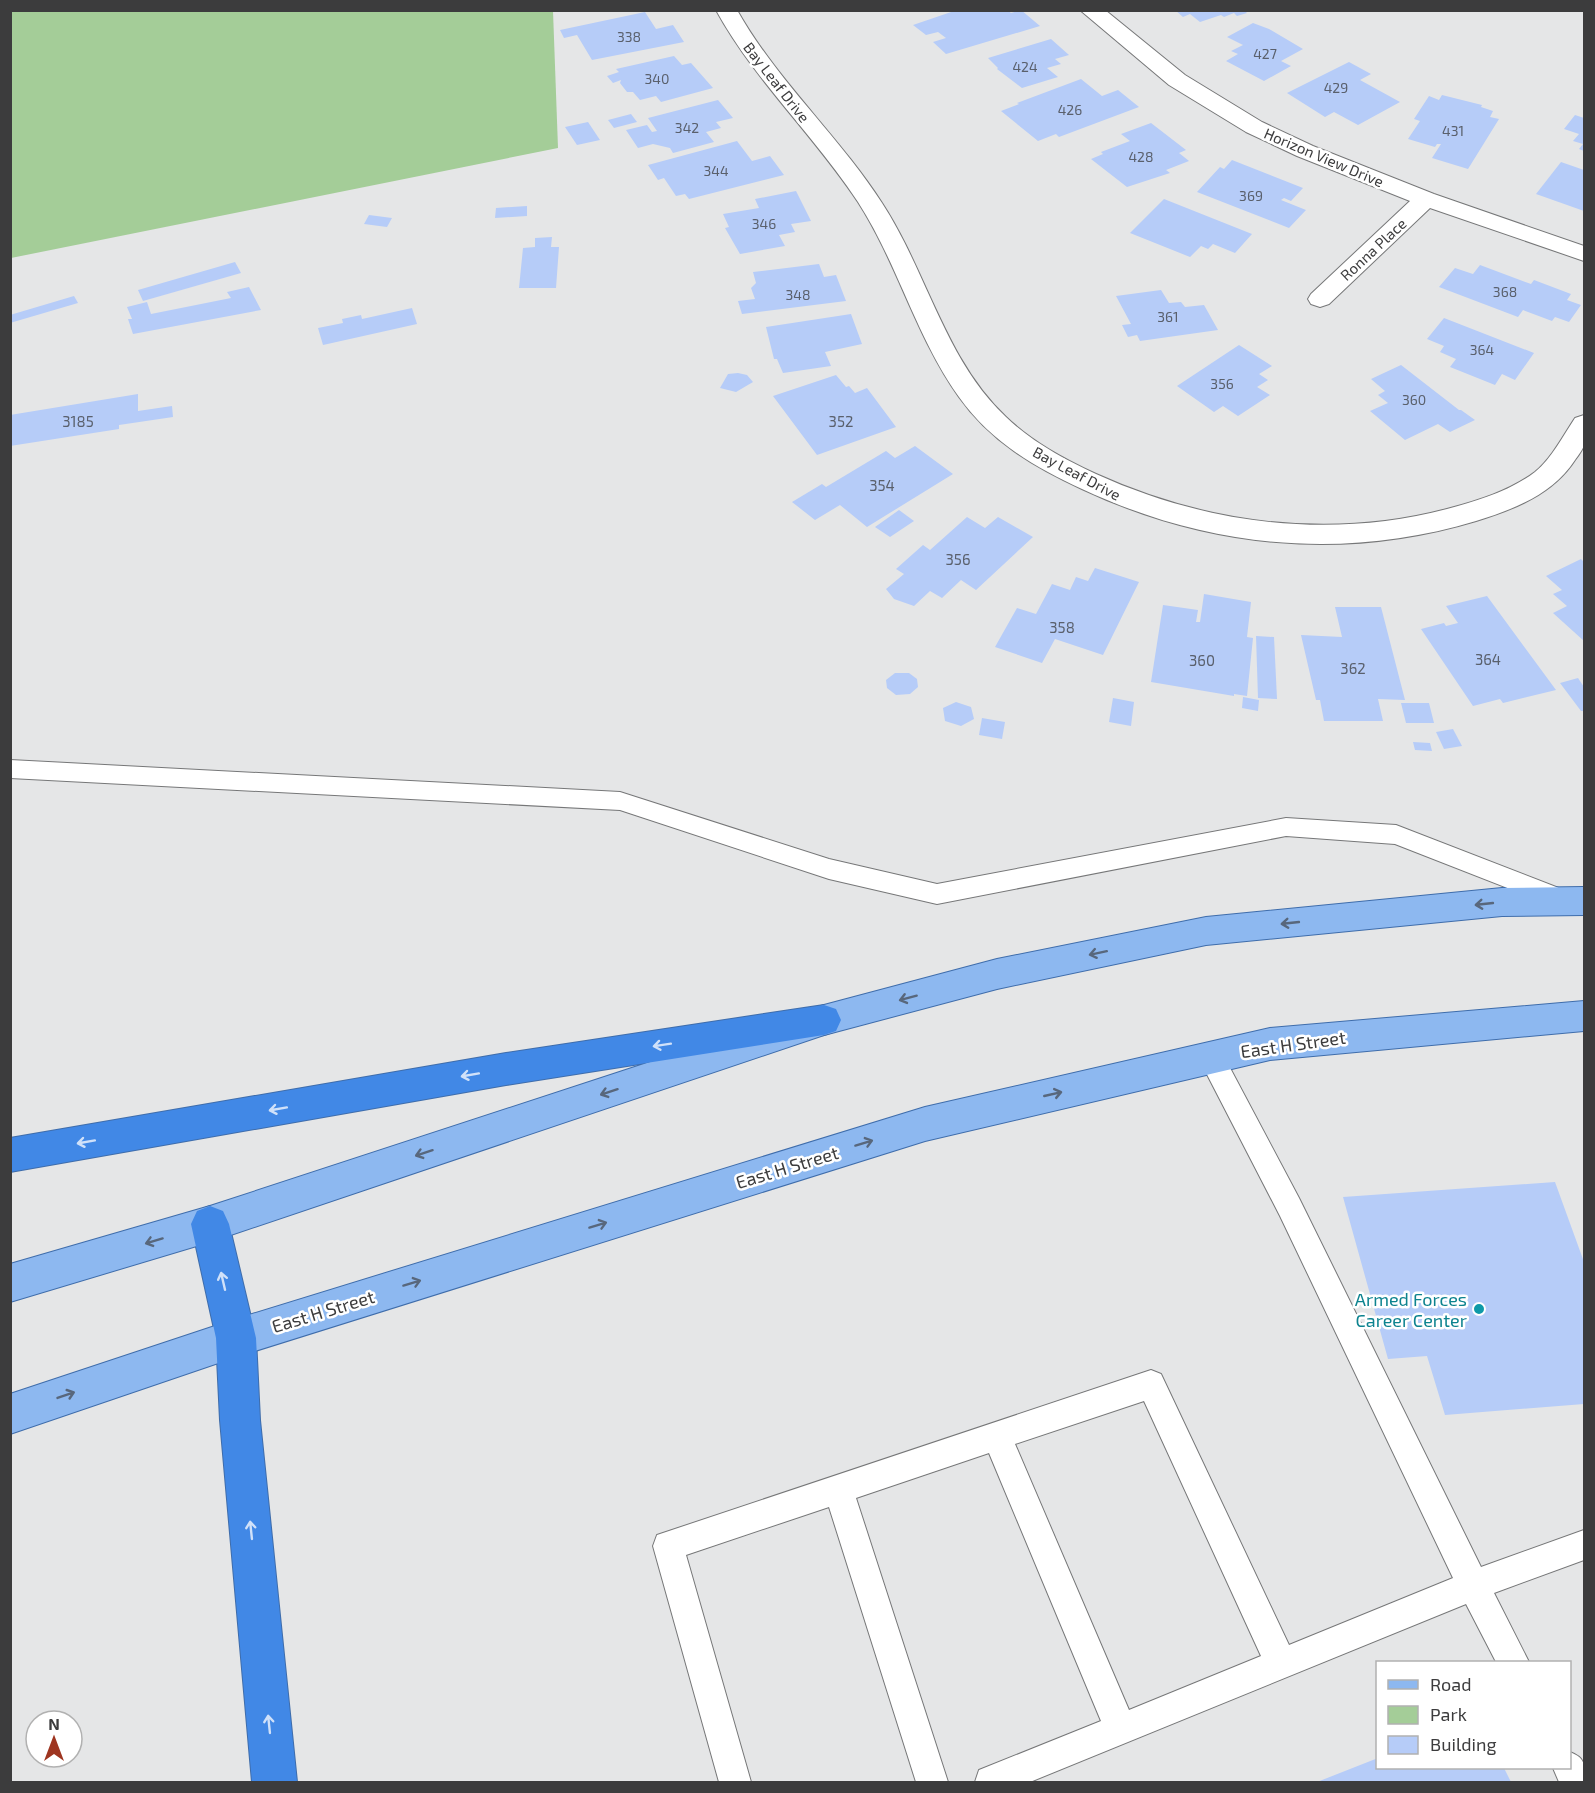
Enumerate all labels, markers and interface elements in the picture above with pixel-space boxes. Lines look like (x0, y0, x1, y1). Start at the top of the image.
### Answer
house number: 338 (617, 28, 641, 45)
street label: Bay Leaf Drive (740, 38, 814, 126)
house number: 427 (1253, 45, 1277, 62)
house number: 424 (1012, 58, 1038, 75)
house number: 340 (645, 70, 669, 87)
house number: 429 (1324, 79, 1348, 96)
house number: 426 (1058, 101, 1082, 118)
house number: 342 (675, 119, 699, 136)
house number: 431 (1442, 122, 1464, 139)
street label: Horizon View Drive (1262, 124, 1386, 190)
house number: 428 (1129, 148, 1153, 165)
house number: 344 (703, 162, 729, 179)
house number: 369 (1239, 187, 1263, 204)
street label: Ronna Place (1336, 214, 1410, 284)
house number: 346 (752, 215, 776, 232)
house number: 368 (1493, 283, 1517, 300)
house number: 348 (786, 286, 810, 303)
house number: 361 (1157, 308, 1179, 325)
house number: 364 (1470, 341, 1494, 358)
house number: 356 (1210, 375, 1234, 392)
house number: 360 (1402, 391, 1426, 408)
house number: 3185 (62, 412, 94, 430)
house number: 352 (829, 412, 853, 430)
street label: Bay Leaf Drive (1030, 442, 1124, 504)
house number: 354 (869, 476, 895, 494)
house number: 356 (946, 550, 970, 568)
house number: 358 (1049, 618, 1075, 636)
house number: 364 (1475, 650, 1501, 668)
house number: 360 (1189, 651, 1215, 669)
house number: 362 (1340, 659, 1366, 677)
one-way arrow (1475, 899, 1495, 910)
one-way arrow (1281, 918, 1300, 929)
one-way arrow (1088, 948, 1108, 959)
one-way arrow (899, 993, 918, 1004)
street label: East H Street (1239, 1026, 1347, 1062)
one-way arrow (653, 1040, 673, 1051)
one-way arrow (460, 1070, 480, 1081)
one-way arrow (600, 1087, 619, 1098)
one-way arrow (1043, 1088, 1062, 1099)
one-way arrow (268, 1104, 288, 1115)
one-way arrow (854, 1136, 873, 1147)
one-way arrow (76, 1137, 96, 1148)
street label: East H Street (733, 1141, 841, 1193)
one-way arrow (415, 1148, 434, 1159)
one-way arrow (588, 1219, 607, 1230)
one-way arrow (145, 1236, 164, 1247)
one-way arrow (217, 1272, 228, 1291)
one-way arrow (402, 1277, 421, 1288)
street label: East H Street (269, 1285, 377, 1337)
place label: Armed Forces Career Center (1355, 1288, 1467, 1331)
marker: Armed Forces Career Center (1472, 1302, 1486, 1316)
one-way arrow (56, 1389, 75, 1400)
one-way arrow (245, 1521, 256, 1541)
legend (1376, 1661, 1571, 1769)
text: Road (1430, 1673, 1471, 1695)
text: Park (1430, 1703, 1467, 1725)
north arrow (24, 1709, 84, 1769)
text: N (48, 1714, 60, 1733)
one-way arrow (263, 1715, 274, 1735)
text: Building (1430, 1733, 1497, 1755)

